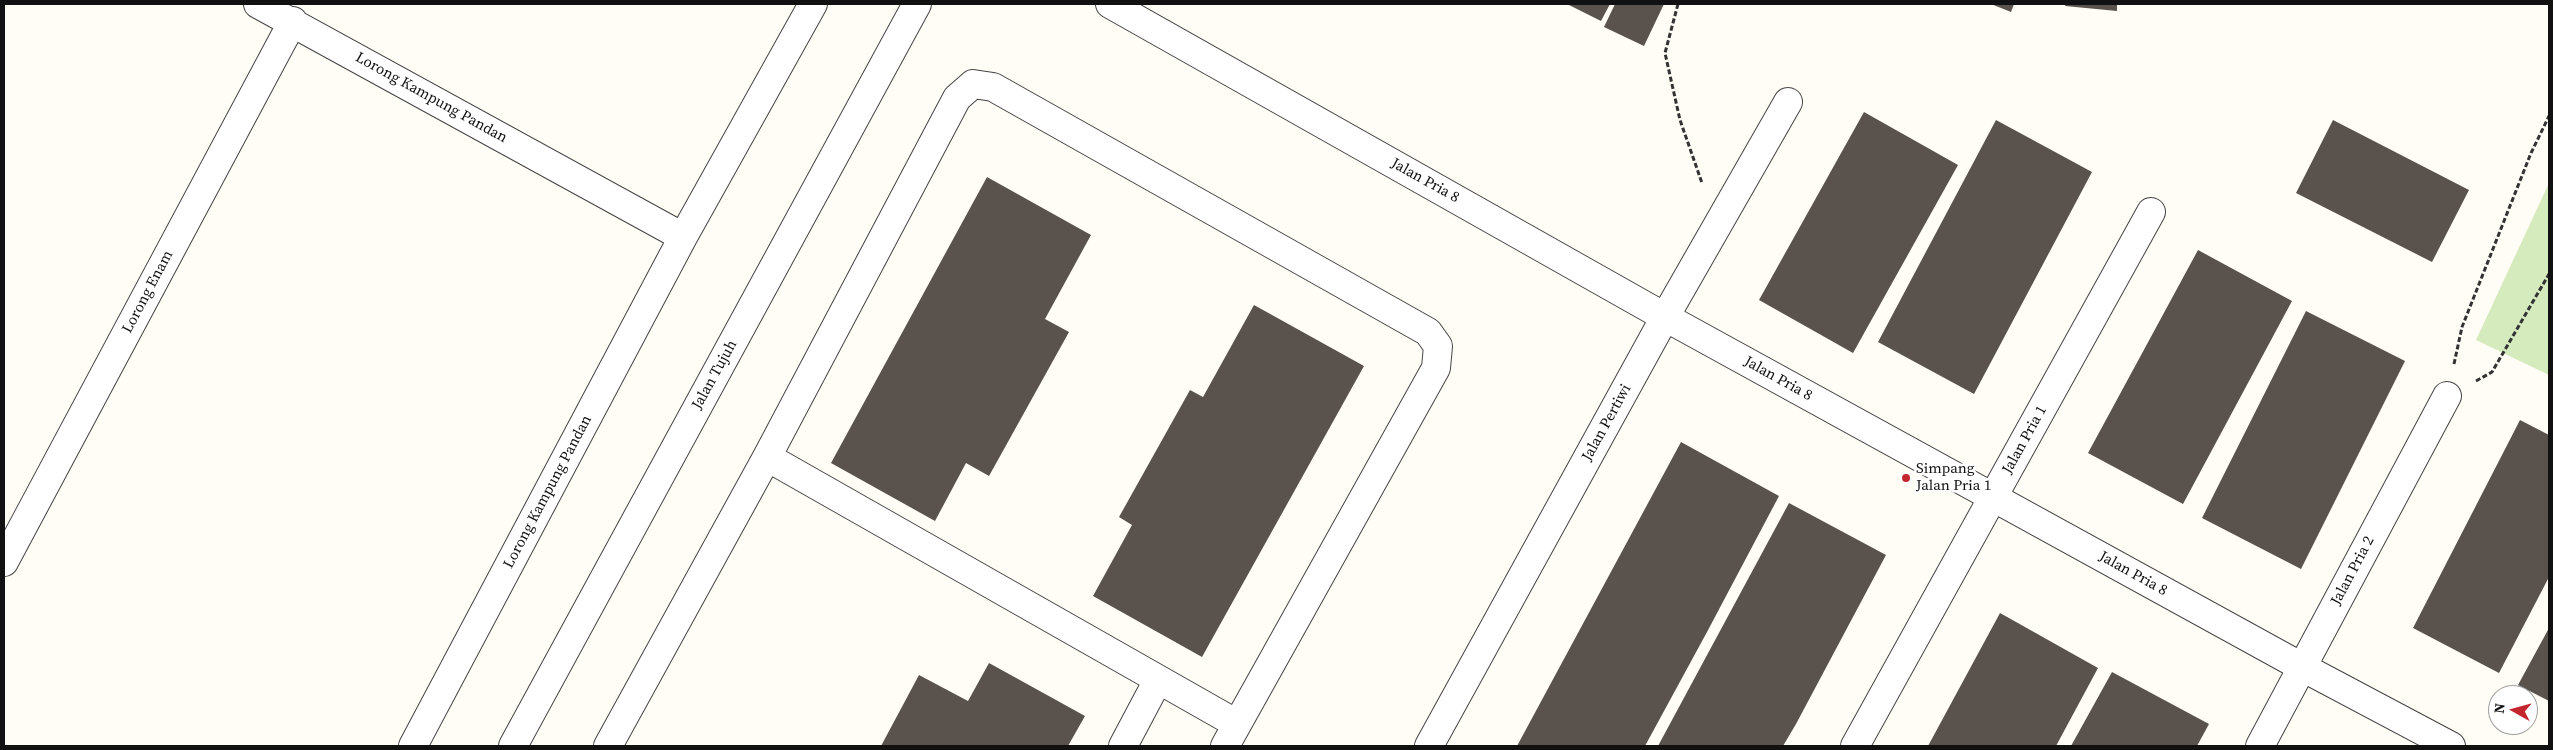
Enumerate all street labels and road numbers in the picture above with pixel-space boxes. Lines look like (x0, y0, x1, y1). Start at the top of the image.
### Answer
street label: Lorong Kampung Pandan (352, 49, 510, 147)
street label: Jalan Pria 8 (1388, 155, 1462, 207)
street label: Lorong Enam (119, 248, 177, 336)
street label: Jalan Tujuh (689, 337, 741, 413)
street label: Jalan Pria 8 (1741, 353, 1815, 405)
street label: Jalan Pertiwi (1578, 381, 1636, 465)
street label: Jalan Pria 1 (1999, 403, 2051, 477)
street label: Lorong Kampung Pandan (500, 412, 596, 572)
street label: Jalan Pria 2 (2327, 533, 2379, 609)
street label: Jalan Pria 8 (2096, 548, 2170, 600)

